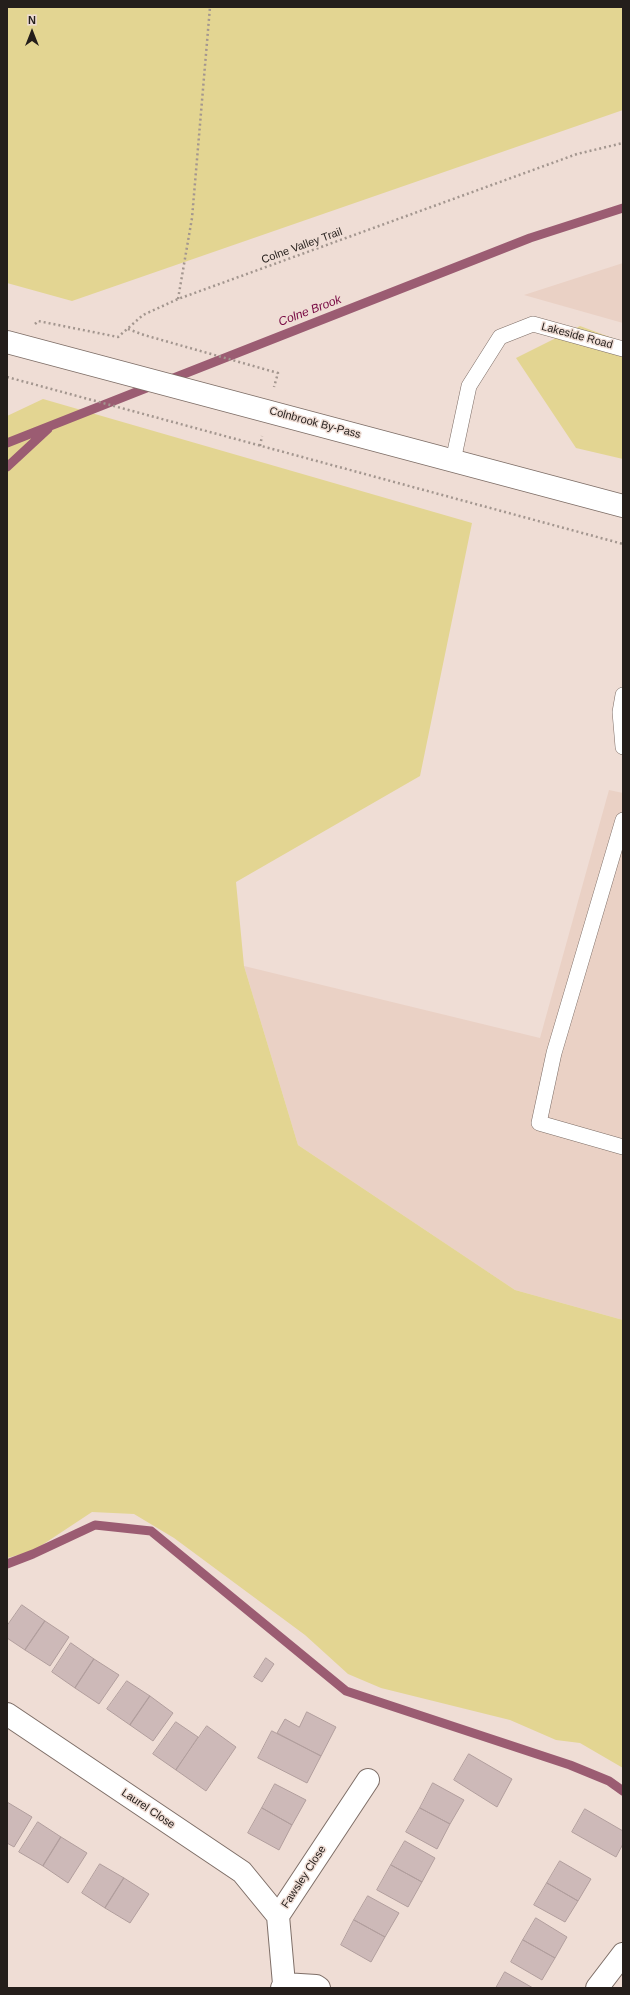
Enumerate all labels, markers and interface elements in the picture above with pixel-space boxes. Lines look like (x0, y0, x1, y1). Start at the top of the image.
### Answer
north arrow (12, 12, 52, 52)
text: N (28, 14, 36, 26)
street label: Colne Valley Trail (260, 225, 344, 267)
water label: Colne Brook (277, 292, 343, 330)
street label: Lakeside Road (540, 320, 614, 352)
street label: Colnbrook By-Pass (268, 404, 362, 442)
street label: Laurel Close (119, 1786, 177, 1832)
street label: Fawsley Close (279, 1843, 329, 1911)

